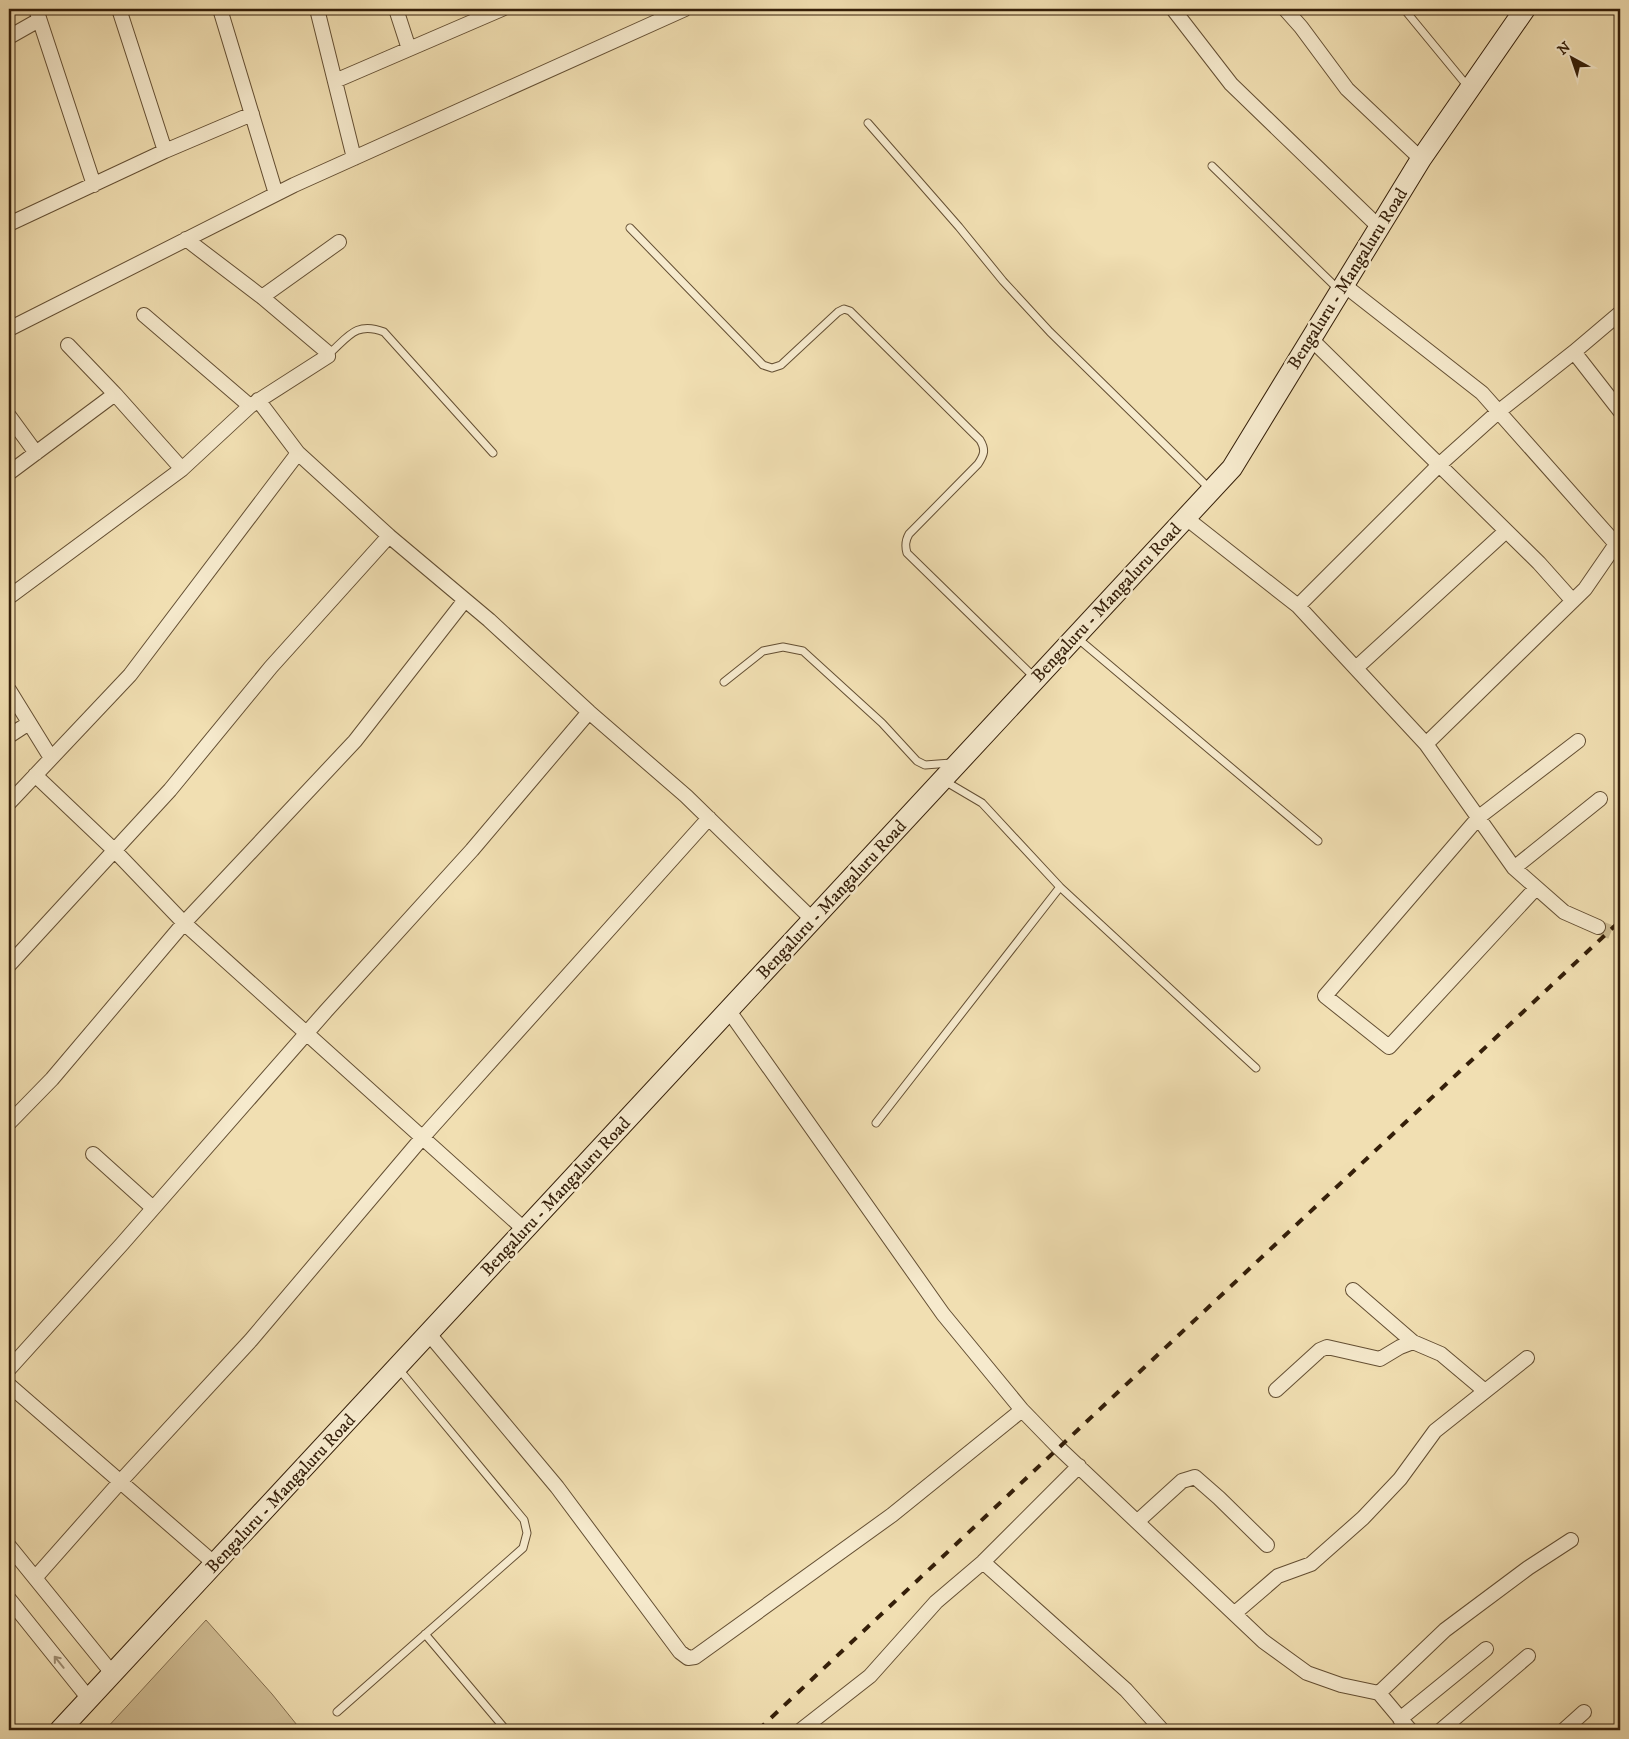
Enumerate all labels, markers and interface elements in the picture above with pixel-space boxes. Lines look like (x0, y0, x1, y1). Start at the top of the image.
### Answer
north arrow (1546, 32, 1596, 82)
text: N (1554, 38, 1575, 59)
street label: Bengaluru - Mangaluru Road (1283, 184, 1413, 374)
street label: Bengaluru - Mangaluru Road (1027, 519, 1187, 687)
street label: Bengaluru - Mangaluru Road (752, 816, 912, 984)
street label: Bengaluru - Mangaluru Road (476, 1113, 636, 1281)
street label: Bengaluru - Mangaluru Road (201, 1410, 361, 1578)
one-way arrow (54, 1656, 65, 1669)

